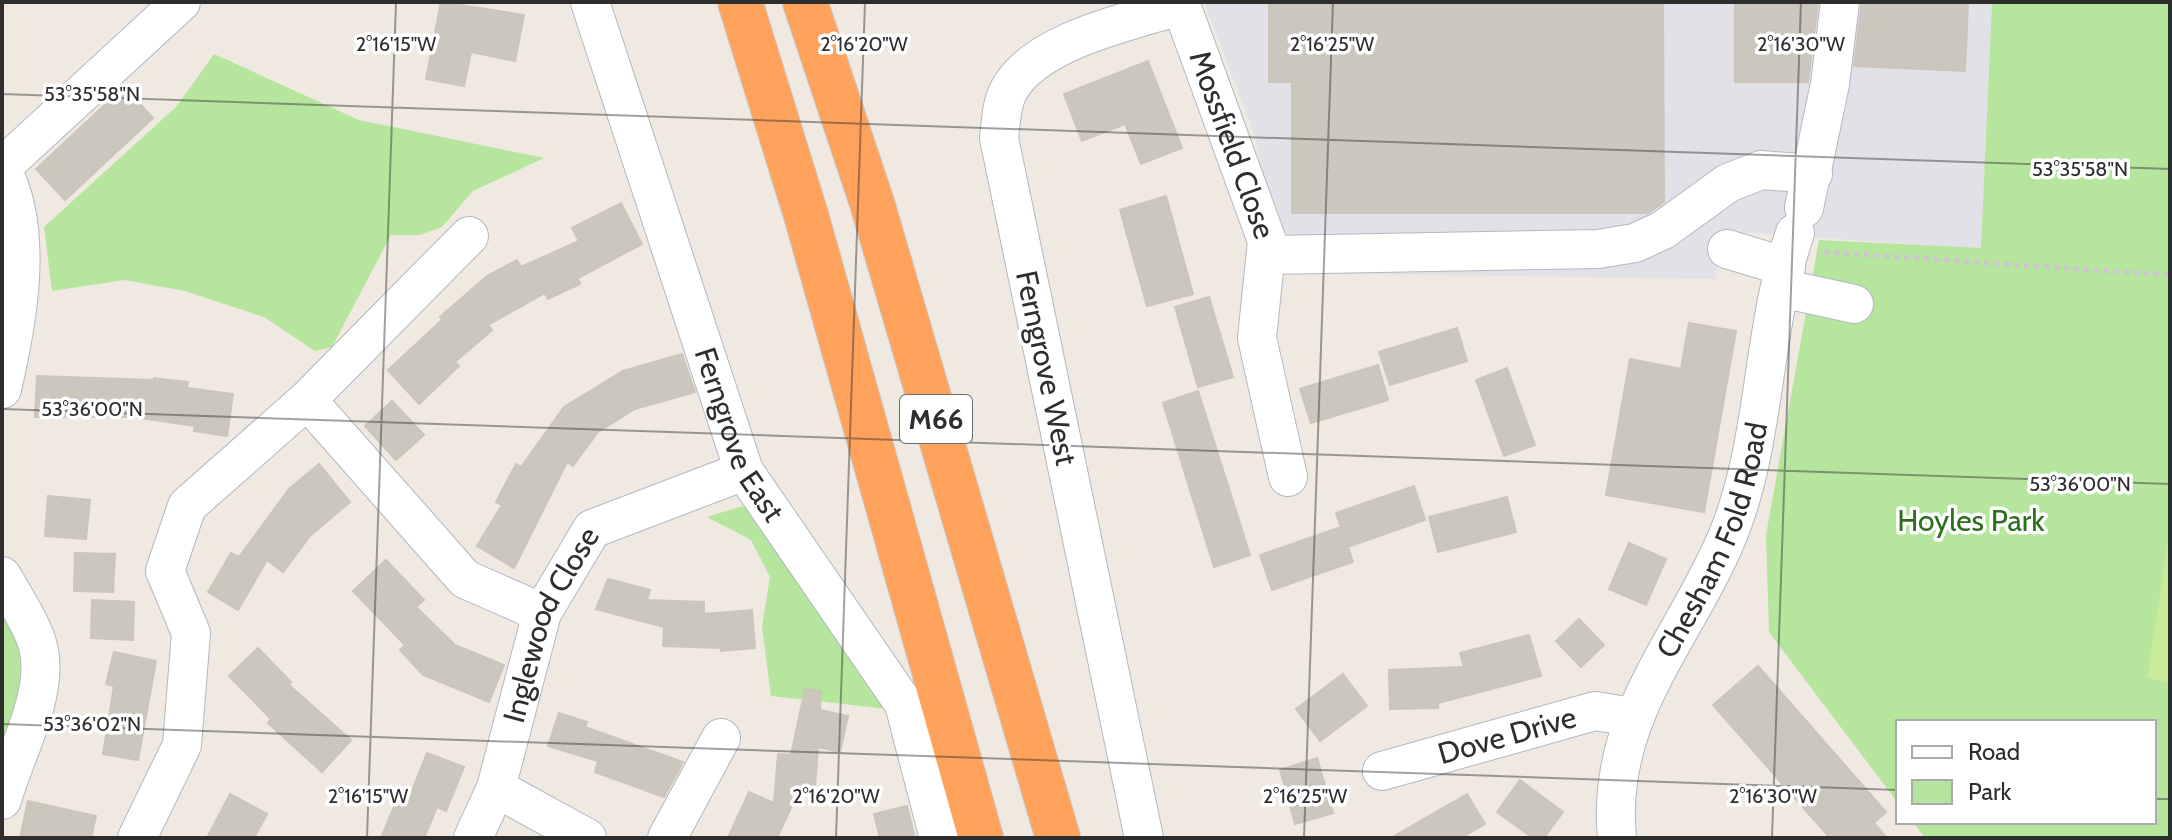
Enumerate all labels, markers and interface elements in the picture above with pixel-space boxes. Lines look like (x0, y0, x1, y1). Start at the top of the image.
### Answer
text: 2°16'15"W (356, 32, 436, 56)
text: 2°16'20"W (820, 32, 908, 56)
text: 2°16'25"W (1290, 32, 1374, 56)
text: 2°16'30"W (1757, 32, 1845, 56)
street label: Mossfield Close (1181, 46, 1284, 244)
text: 53°35'58"N (44, 82, 140, 106)
text: 53°35'58"N (2032, 157, 2128, 181)
street label: Ferngrove West (1008, 267, 1085, 469)
street label: Ferngrove East (687, 343, 792, 529)
road number: M66 (900, 395, 972, 443)
text: 53°36'00"N (41, 397, 143, 421)
street label: Chesham Fold Road (1648, 419, 1775, 664)
text: 53°36'00"N (2029, 472, 2131, 496)
park label: Hoyles Park (1897, 502, 2045, 539)
street label: Inglewood Close (495, 520, 607, 726)
street label: Dove Drive (1434, 698, 1580, 772)
text: 53°36'02"N (43, 712, 141, 736)
legend (1896, 720, 2156, 824)
text: Road (1968, 737, 2020, 766)
text: Park (1968, 777, 2011, 806)
text: 2°16'15"W (328, 784, 408, 808)
text: 2°16'20"W (792, 784, 880, 808)
text: 2°16'25"W (1263, 784, 1347, 808)
text: 2°16'30"W (1729, 784, 1817, 808)

